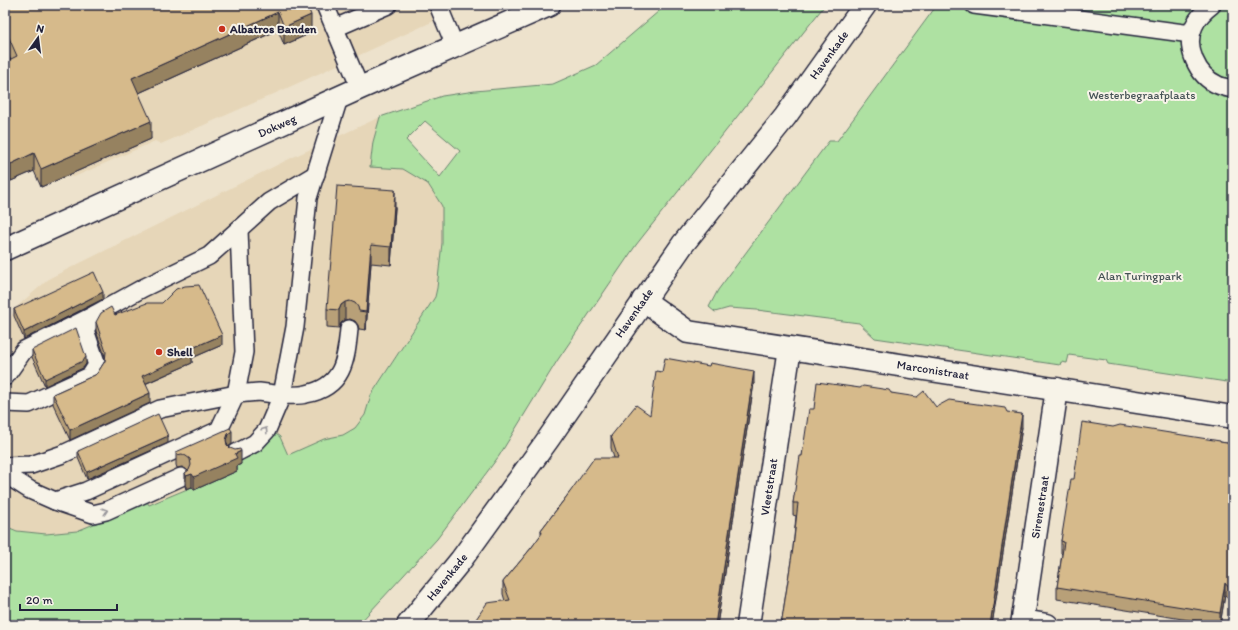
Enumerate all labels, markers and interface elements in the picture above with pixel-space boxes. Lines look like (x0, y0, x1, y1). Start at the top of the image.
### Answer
north arrow (18, 18, 58, 58)
text: N (35, 22, 45, 36)
place label: Albatros Banden (229, 22, 317, 36)
marker: Albatros Banden (217, 24, 227, 34)
street label: Havenkade (807, 28, 852, 82)
park label: Westerbegraafplaats (1088, 88, 1196, 102)
street label: Dokweg (256, 111, 299, 141)
park label: Alan Turingpark (1098, 269, 1182, 283)
street label: Havenkade (612, 285, 656, 340)
place label: Shell (167, 345, 193, 359)
marker: Shell (154, 347, 164, 357)
street label: Marconistraat (896, 357, 971, 383)
one-way arrow (261, 427, 268, 434)
street label: Vleetstraat (758, 457, 781, 517)
street label: Sirenestraat (1028, 474, 1052, 539)
one-way arrow (101, 507, 108, 516)
street label: Havenkade (424, 550, 471, 604)
scale bar (20, 586, 117, 612)
text: 20 m (26, 593, 53, 607)

